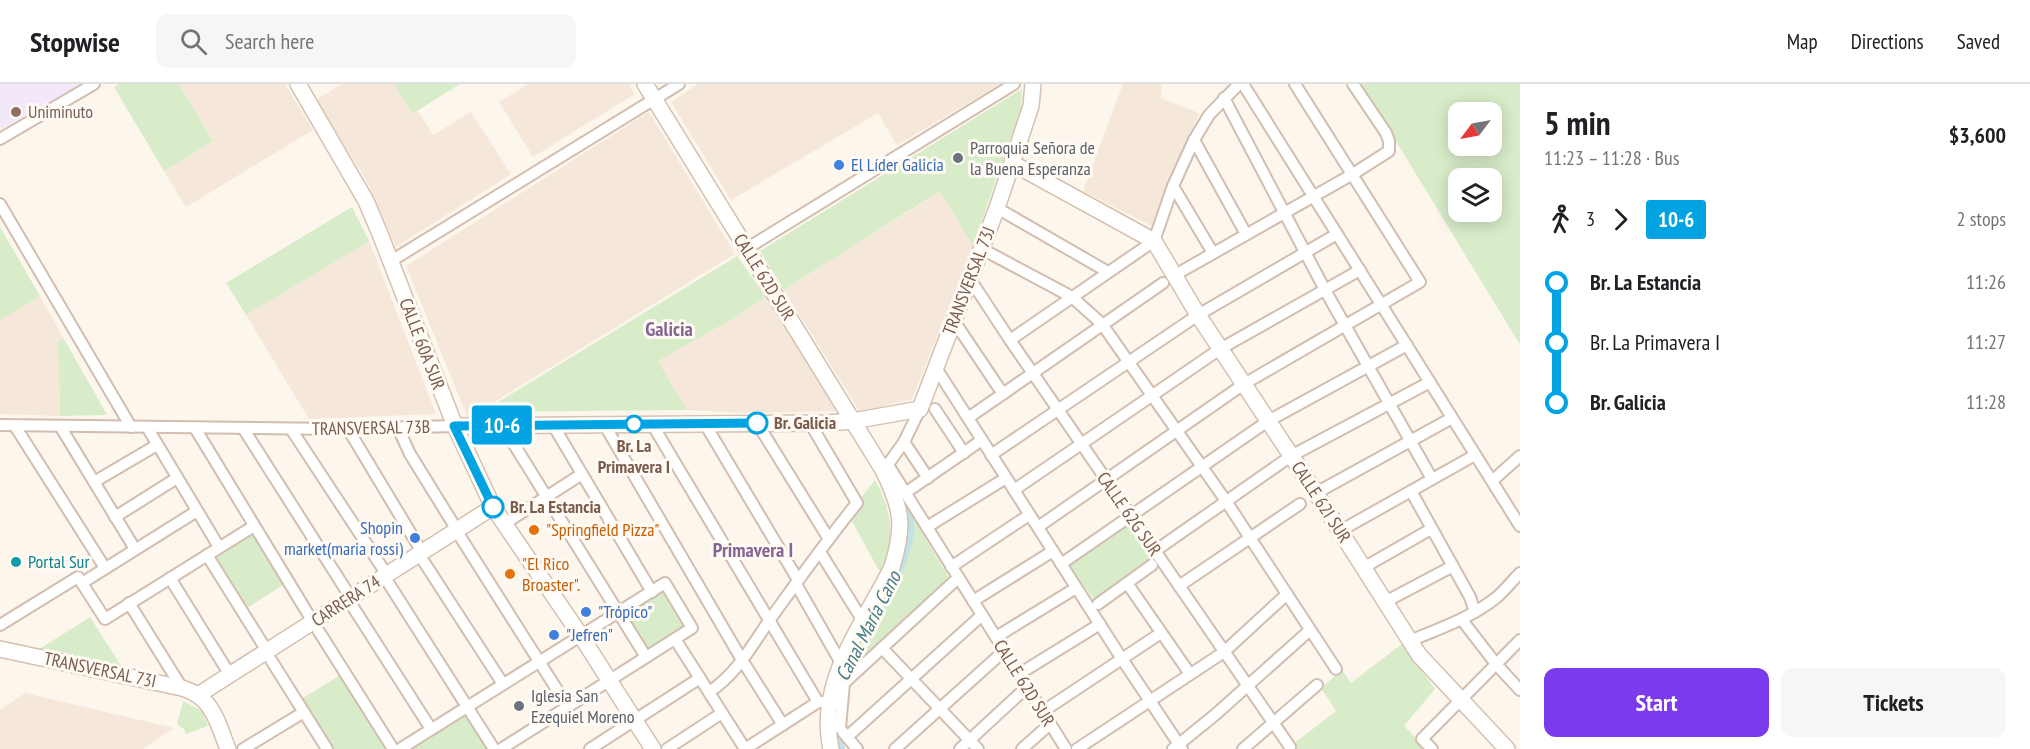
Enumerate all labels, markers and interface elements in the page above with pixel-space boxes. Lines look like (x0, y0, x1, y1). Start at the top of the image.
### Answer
search box (156, 14, 576, 68)
text: Stopwise (30, 23, 120, 60)
icon: search (177, 25, 210, 58)
text: Search here (225, 27, 314, 55)
text: Map (1787, 28, 1818, 55)
text: Directions (1851, 28, 1924, 55)
text: Saved (1957, 28, 2000, 55)
place label: Uniminuto (28, 100, 93, 123)
text: 5 min (1544, 101, 1611, 144)
north arrow (1448, 102, 1502, 156)
map controls (1448, 102, 1502, 222)
marker: Uniminuto (9, 105, 23, 119)
text: $3,600 (1949, 121, 2006, 149)
place label: Parroquia Señora de la Buena Esperanza (970, 136, 1095, 180)
text: 11:23 – 11:28 · Bus (1544, 145, 1679, 171)
marker: Parroquia Señora de la Buena Esperanza (951, 151, 965, 165)
place label: El Líder Galicia (851, 153, 944, 176)
marker: El Líder Galicia (832, 158, 846, 172)
button: layers (1448, 168, 1502, 222)
icon: walk (1544, 203, 1577, 236)
icon: forward (1604, 203, 1637, 236)
text: 3 (1586, 206, 1595, 232)
text: 10-6 (1658, 206, 1694, 233)
text: 2 stops (1957, 206, 2006, 232)
street label: TRANSVERSAL 73J (937, 223, 1000, 338)
street label: CALLE 62D SUR (729, 229, 800, 325)
text: Br. La Estancia (1590, 268, 1701, 296)
text: 11:26 (1966, 269, 2006, 295)
street label: CALLE 60A SUR (394, 295, 451, 393)
district label: Galicia (645, 316, 693, 342)
text: Br. La Primavera I (1590, 328, 1720, 356)
text: 11:27 (1966, 329, 2006, 355)
text: Br. Galicia (1590, 388, 1666, 416)
text: 11:28 (1966, 389, 2006, 415)
line badge: 10-6 (460, 406, 544, 444)
place label: Br. Galicia (774, 411, 836, 434)
text: 10-6 (484, 412, 520, 439)
marker: Br. Galicia (746, 412, 768, 434)
street label: TRANSVERSAL 73B (312, 415, 430, 440)
marker: Br. La Primavera I (625, 415, 643, 433)
place label: Br. La Primavera I (598, 434, 670, 478)
street label: CALLE 62I SUR (1287, 457, 1357, 547)
street label: CALLE 62G SUR (1092, 467, 1167, 560)
place label: Br. La Estancia (510, 495, 601, 518)
marker: Br. La Estancia (482, 496, 504, 518)
place label: Shopin market(maria rossi) (284, 516, 404, 560)
place label: "Springfield Pizza" (546, 518, 659, 541)
marker: "Springfield Pizza" (527, 523, 541, 537)
marker: Shopin market(maria rossi) (408, 531, 422, 545)
district label: Primavera I (713, 537, 793, 563)
place label: Portal Sur (28, 550, 89, 573)
place label: "El Rico Broaster". (522, 552, 580, 596)
marker: Portal Sur (9, 555, 23, 569)
water label: Canal María Cano (829, 566, 907, 685)
marker: "El Rico Broaster". (503, 567, 517, 581)
street label: CARRERA 74 (307, 570, 384, 631)
place label: "Trópico" (598, 600, 652, 623)
marker: "Trópico" (579, 605, 593, 619)
place label: "Jefren" (566, 623, 613, 646)
marker: "Jefren" (547, 628, 561, 642)
street label: CALLE 62D SUR (989, 635, 1060, 731)
street label: TRANSVERSAL 73I (42, 646, 158, 693)
button: Start (1544, 668, 1769, 737)
button: Tickets (1781, 668, 2006, 737)
place label: Iglesia San Ezequiel Moreno (531, 684, 635, 728)
marker: Iglesia San Ezequiel Moreno (512, 699, 526, 713)

